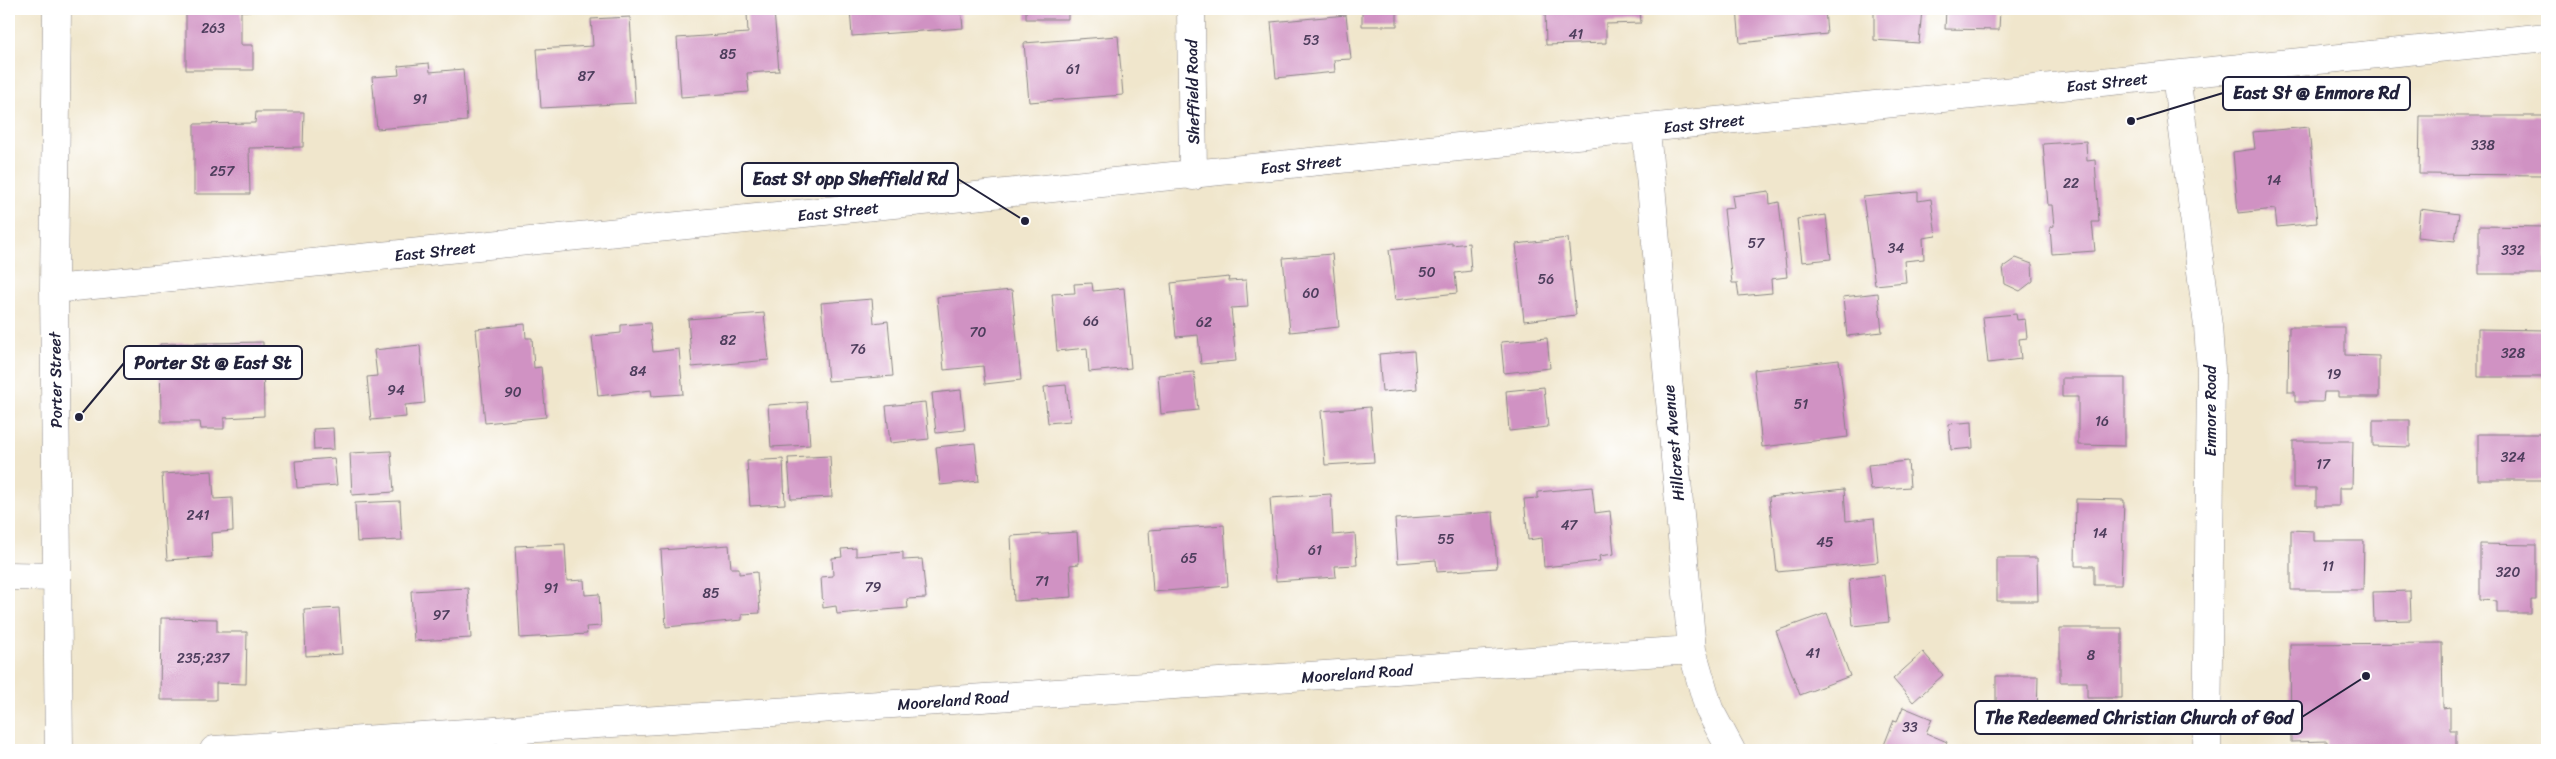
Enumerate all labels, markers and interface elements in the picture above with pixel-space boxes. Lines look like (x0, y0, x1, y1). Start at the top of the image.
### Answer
house number: 263 (201, 16, 225, 41)
house number: 41 (1569, 22, 1583, 47)
house number: 53 (1303, 28, 1319, 53)
street label: Sheffield Road (1177, 38, 1208, 145)
house number: 85 (720, 42, 737, 67)
house number: 61 (1066, 57, 1080, 82)
house number: 87 (578, 64, 595, 89)
street label: East Street (2065, 64, 2149, 101)
callout: East St @ Enmore Rd (2223, 77, 2410, 110)
text: East St @ Enmore Rd (2233, 77, 2400, 109)
house number: 91 (413, 87, 427, 112)
street label: East Street (1662, 105, 1746, 142)
house number: 338 (2471, 133, 2495, 158)
street label: East Street (1259, 146, 1343, 183)
house number: 257 (210, 159, 235, 184)
callout: East St opp Sheffield Rd (742, 163, 958, 196)
text: East St opp Sheffield Rd (752, 163, 949, 195)
house number: 14 (2267, 168, 2282, 193)
house number: 22 (2063, 171, 2079, 196)
street label: East Street (796, 193, 880, 230)
house number: 57 (1748, 231, 1765, 256)
street label: East Street (393, 233, 477, 270)
house number: 34 (1888, 236, 1904, 261)
house number: 332 (2501, 238, 2525, 263)
house number: 50 (1418, 260, 1436, 285)
house number: 56 (1538, 267, 1554, 292)
house number: 60 (1303, 281, 1320, 306)
house number: 66 (1083, 309, 1099, 334)
house number: 62 (1196, 310, 1212, 335)
house number: 70 (970, 320, 987, 345)
house number: 82 (720, 328, 736, 353)
street label: Porter Street (40, 331, 71, 428)
house number: 76 (850, 337, 866, 362)
house number: 328 (2501, 341, 2526, 366)
callout: Porter St @ East St (124, 346, 302, 379)
text: Porter St @ East St (134, 347, 292, 379)
house number: 84 (629, 359, 647, 384)
house number: 19 (2327, 362, 2342, 387)
street label: Enmore Road (2196, 364, 2225, 456)
house number: 94 (387, 378, 405, 403)
house number: 90 (504, 380, 522, 405)
street label: Hillcrest Avenue (1654, 384, 1693, 502)
house number: 51 (1794, 392, 1808, 417)
house number: 16 (2095, 409, 2109, 434)
house number: 324 (2501, 445, 2526, 470)
house number: 17 (2316, 452, 2331, 477)
house number: 241 (187, 503, 209, 528)
house number: 47 (1561, 513, 1578, 538)
house number: 14 (2093, 521, 2108, 546)
house number: 55 (1437, 527, 1455, 552)
house number: 45 (1816, 530, 1834, 555)
house number: 61 (1308, 538, 1322, 563)
house number: 65 (1181, 546, 1198, 571)
house number: 11 (2322, 554, 2334, 579)
house number: 320 (2496, 560, 2520, 585)
house number: 71 (1035, 569, 1049, 594)
house number: 79 (865, 575, 882, 600)
house number: 91 (544, 576, 558, 601)
house number: 85 (703, 581, 720, 606)
house number: 97 (433, 603, 450, 628)
house number: 41 (1806, 641, 1820, 666)
house number: 8 (2087, 643, 2096, 668)
house number: 235;237 (177, 646, 230, 671)
street label: Mooreland Road (1300, 655, 1415, 692)
street label: Mooreland Road (896, 682, 1011, 719)
callout: The Redeemed Christian Church of God (1975, 701, 2302, 734)
text: The Redeemed Christian Church of God (1985, 702, 2295, 734)
house number: 33 (1902, 715, 1918, 740)

